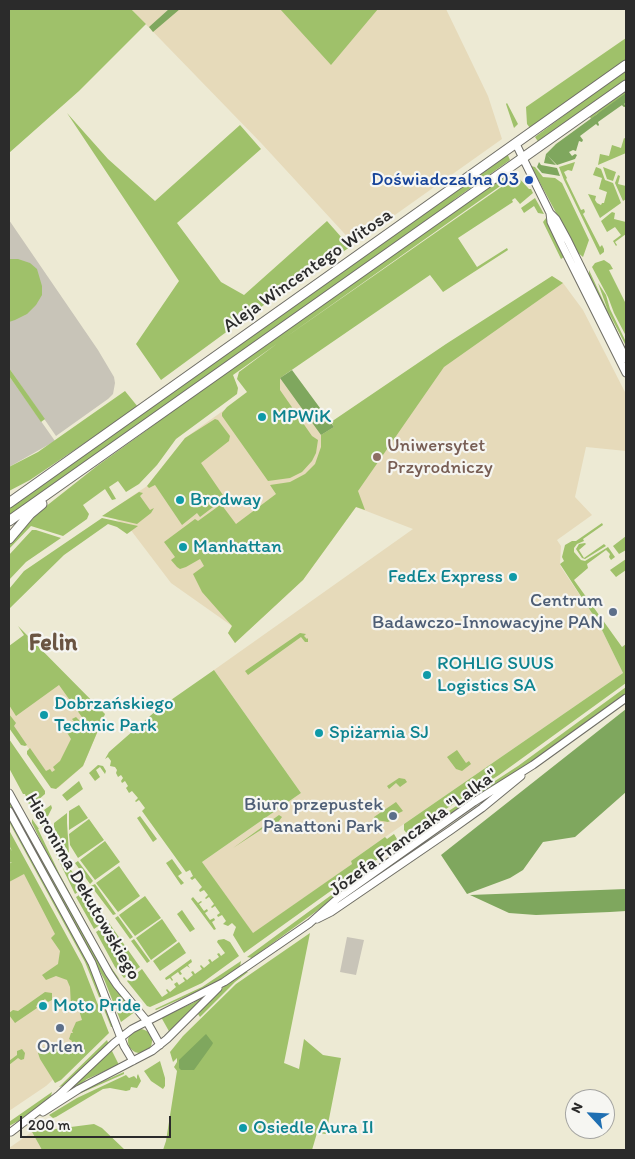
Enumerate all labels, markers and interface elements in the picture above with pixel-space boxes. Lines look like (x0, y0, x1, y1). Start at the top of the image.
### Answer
place label: Doświadczalna 03 (371, 169, 519, 191)
marker: Doświadczalna 03 (523, 174, 535, 186)
street label: Aleja Wincentego Witosa (219, 204, 397, 338)
place label: MPWiK (272, 406, 331, 428)
marker: MPWiK (256, 411, 268, 423)
place label: Uniwersytet Przyrodniczy (387, 435, 493, 479)
marker: Uniwersytet Przyrodniczy (371, 451, 383, 463)
place label: Brodway (190, 489, 261, 511)
marker: Brodway (174, 494, 186, 506)
place label: Manhattan (193, 536, 282, 558)
marker: Manhattan (177, 541, 189, 553)
place label: FedEx Express (388, 566, 503, 588)
marker: FedEx Express (507, 571, 519, 583)
place label: Centrum Badawczo-Innowacyjne PAN (372, 590, 603, 634)
marker: Centrum Badawczo-Innowacyjne PAN (607, 606, 619, 618)
district label: Felin (29, 630, 77, 658)
place label: ROHLIG SUUS Logistics SA (437, 653, 554, 697)
marker: ROHLIG SUUS Logistics SA (421, 669, 433, 681)
place label: Dobrzańskiego Technic Park (54, 693, 174, 737)
marker: Dobrzańskiego Technic Park (38, 709, 50, 721)
place label: Spiżarnia SJ (329, 722, 429, 744)
marker: Spiżarnia SJ (313, 727, 325, 739)
street label: Józefa Franczaka "Lalka" (325, 764, 503, 902)
street label: Hieronima Dekutowskiego (19, 790, 145, 984)
place label: Biuro przepustek Panattoni Park (244, 794, 383, 838)
marker: Biuro przepustek Panattoni Park (387, 810, 399, 822)
place label: Moto Pride (53, 995, 141, 1017)
marker: Moto Pride (37, 1000, 49, 1012)
marker: Orlen (54, 1022, 66, 1034)
place label: Orlen (37, 1036, 83, 1058)
north arrow (565, 1089, 615, 1139)
text: N (567, 1100, 587, 1116)
scale bar (22, 1106, 174, 1138)
text: 200 m (28, 1116, 70, 1134)
place label: Osiedle Aura II (253, 1117, 374, 1139)
marker: Osiedle Aura II (237, 1122, 249, 1134)

